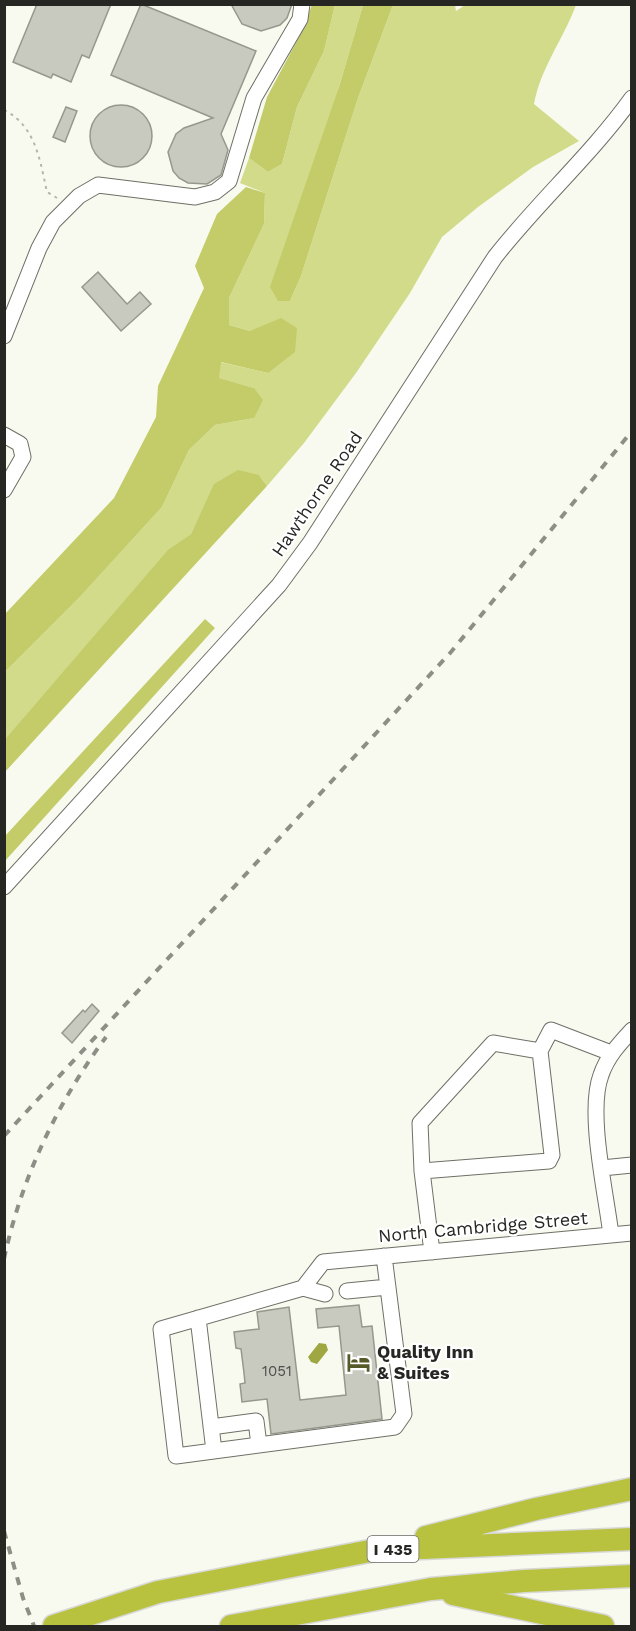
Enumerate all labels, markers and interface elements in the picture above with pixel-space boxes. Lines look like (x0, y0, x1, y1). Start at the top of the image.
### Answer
street label: Hawthorne Road (267, 427, 366, 560)
street label: North Cambridge Street (377, 1207, 589, 1246)
place label: Quality Inn & Suites (377, 1341, 474, 1383)
hotel icon: Quality Inn & Suites (346, 1349, 372, 1375)
house number: 1051 (262, 1362, 292, 1380)
road number: I 435 (368, 1536, 418, 1562)

